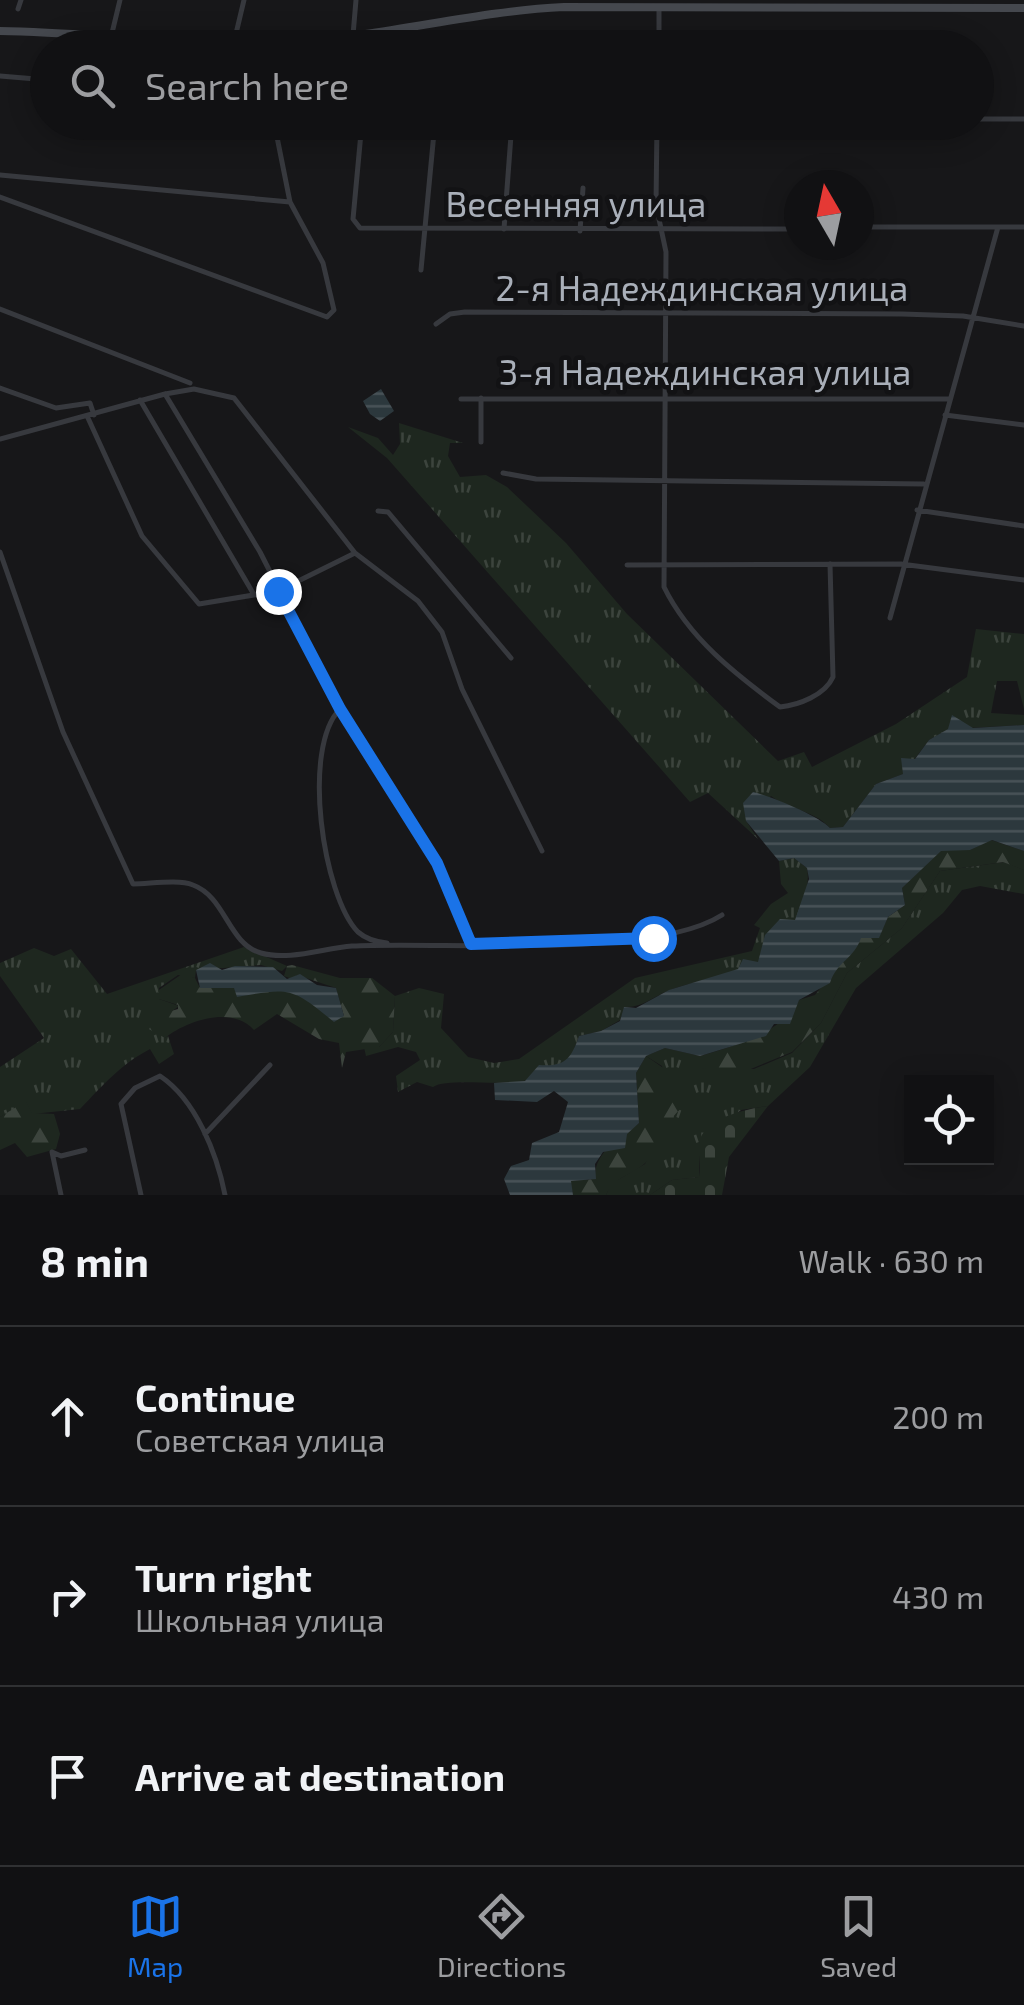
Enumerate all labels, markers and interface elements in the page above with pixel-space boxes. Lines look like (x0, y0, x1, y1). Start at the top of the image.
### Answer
search box (30, 30, 994, 140)
icon: search (65, 58, 120, 113)
text: Search here (145, 62, 349, 108)
north arrow (784, 170, 874, 260)
street label: Весенняя улица (446, 182, 706, 225)
street label: 2-я Надеждинская улица (496, 266, 908, 309)
street label: 3-я Надеждинская улица (499, 350, 911, 393)
route end (256, 569, 302, 615)
route start (631, 916, 677, 962)
map controls (904, 1075, 994, 1165)
button: locate (904, 1075, 994, 1165)
text: 8 min (40, 1235, 149, 1285)
text: Walk · 630 m (799, 1241, 984, 1279)
text: Continue (135, 1374, 295, 1420)
icon: ahead (40, 1389, 95, 1444)
text: 200 m (892, 1397, 984, 1435)
text: Советская улица (135, 1420, 385, 1458)
text: Turn right (135, 1554, 312, 1600)
icon: right (40, 1569, 95, 1624)
text: 430 m (892, 1577, 984, 1615)
text: Школьная улица (135, 1600, 384, 1638)
icon: arrive (40, 1749, 95, 1804)
text: Arrive at destination (135, 1753, 505, 1799)
tab: Map (127, 1889, 183, 1983)
tab: Directions (437, 1889, 566, 1983)
tab: Saved (820, 1889, 897, 1983)

